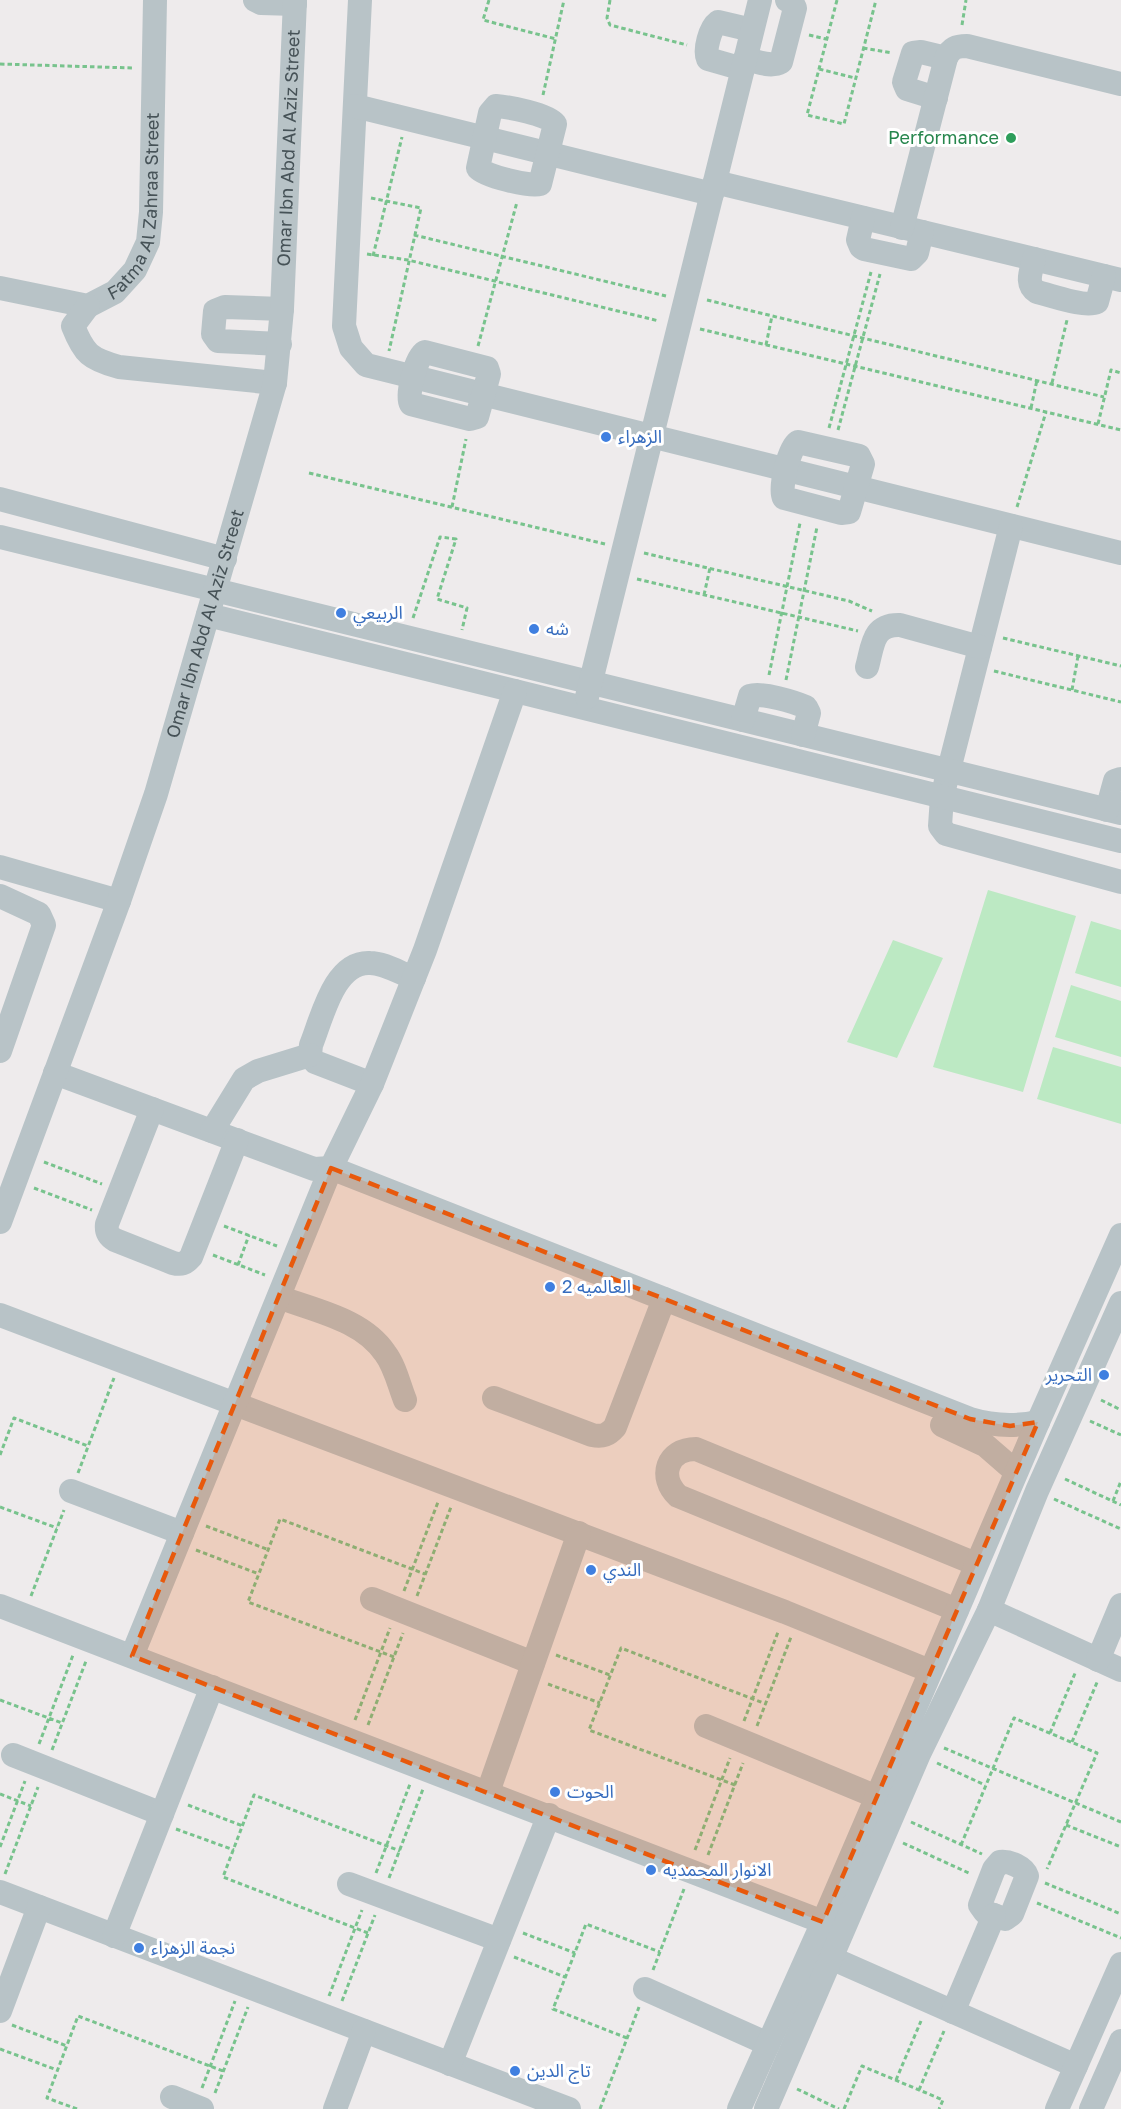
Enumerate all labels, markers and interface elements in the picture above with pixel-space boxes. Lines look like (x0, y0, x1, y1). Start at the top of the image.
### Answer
street label: Omar Ibn Abd Al Aziz Street (272, 29, 304, 267)
street label: Fatma Al Zahraa Street (103, 112, 163, 304)
place label: Performance (888, 126, 999, 148)
marker: Performance (1004, 131, 1018, 145)
place label: الزهراء (618, 425, 662, 448)
marker: الزهراء (599, 430, 613, 444)
street label: Omar Ibn Abd Al Aziz Street (161, 506, 248, 740)
place label: الربيعي (353, 601, 403, 626)
marker: الربيعي (334, 606, 348, 620)
place label: شه (546, 617, 569, 639)
marker: شه (527, 622, 541, 636)
place label: العالميه 2 (562, 1275, 631, 1297)
marker: العالميه 2 (543, 1280, 557, 1294)
place label: التحرير (1045, 1363, 1092, 1386)
marker: التحرير (1097, 1368, 1111, 1382)
place label: الندي (603, 1558, 641, 1583)
marker: الندي (584, 1563, 598, 1577)
place label: الحوت (567, 1780, 614, 1803)
marker: الحوت (548, 1785, 562, 1799)
place label: الانوار المحمديه (663, 1858, 771, 1881)
marker: الانوار المحمديه (644, 1863, 658, 1877)
place label: نجمة الزهراء (151, 1936, 235, 1959)
marker: نجمة الزهراء (132, 1941, 146, 1955)
place label: تاج الدين (527, 2059, 591, 2084)
marker: تاج الدين (508, 2064, 522, 2078)

